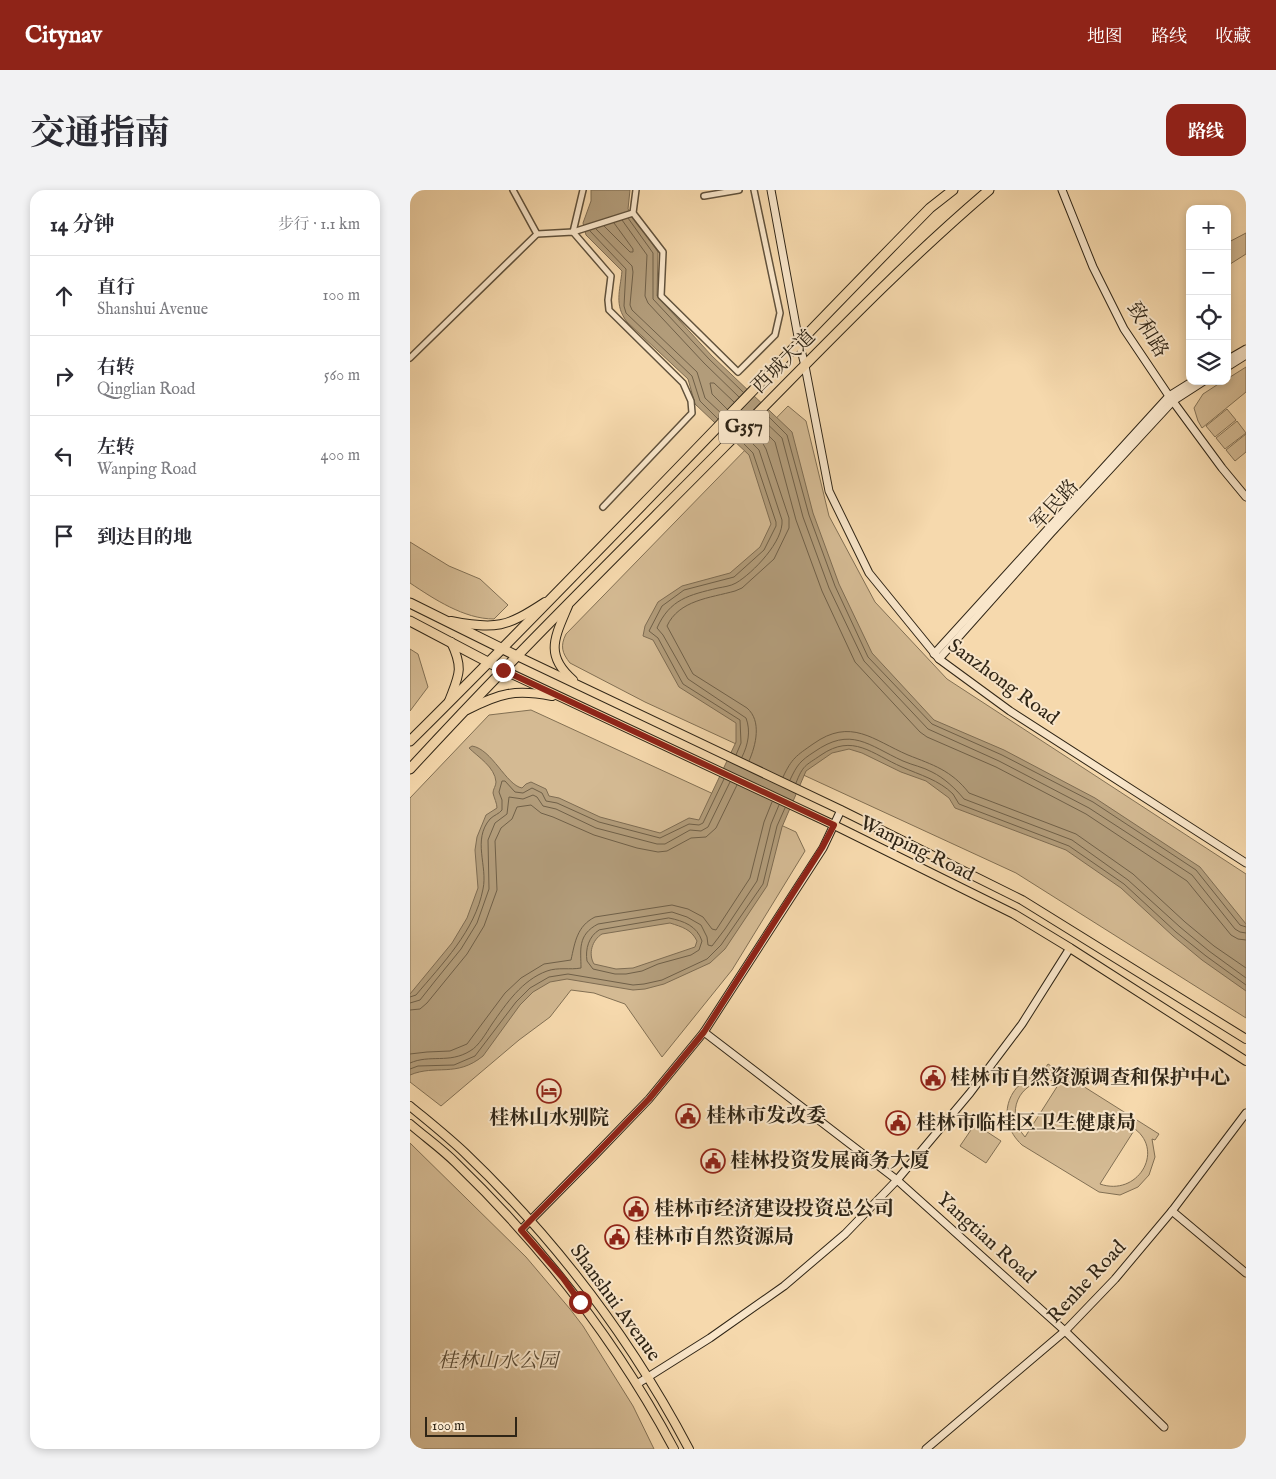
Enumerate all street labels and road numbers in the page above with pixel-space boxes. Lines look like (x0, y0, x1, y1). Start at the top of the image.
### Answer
street label: 致和路 (1121, 298, 1173, 362)
street label: 西城大道 (747, 325, 821, 399)
road number: G357 (719, 410, 769, 443)
street label: 军民路 (1025, 475, 1085, 535)
street label: Sanzhong Road (943, 633, 1064, 731)
street label: Wanping Road (856, 811, 979, 888)
street label: Yangtian Road (931, 1187, 1041, 1289)
street label: Renhe Road (1042, 1235, 1132, 1329)
street label: Shanshui Avenue (564, 1239, 666, 1367)

